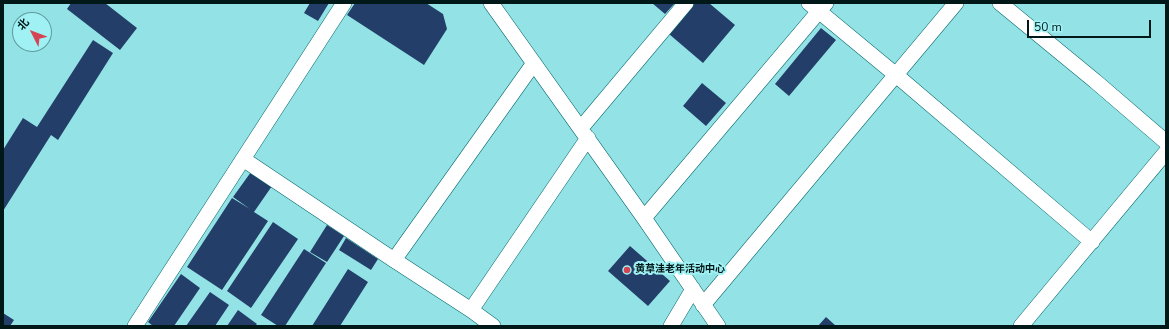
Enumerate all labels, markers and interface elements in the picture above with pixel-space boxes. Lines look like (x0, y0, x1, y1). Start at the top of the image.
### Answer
north arrow (12, 12, 52, 52)
scale bar (1029, 12, 1153, 38)
text: 北 (14, 15, 33, 33)
text: 50 m (1034, 19, 1062, 35)
place label: 黄草洼老年活动中心 (635, 264, 725, 276)
marker: 黄草洼老年活动中心 (622, 265, 632, 275)

